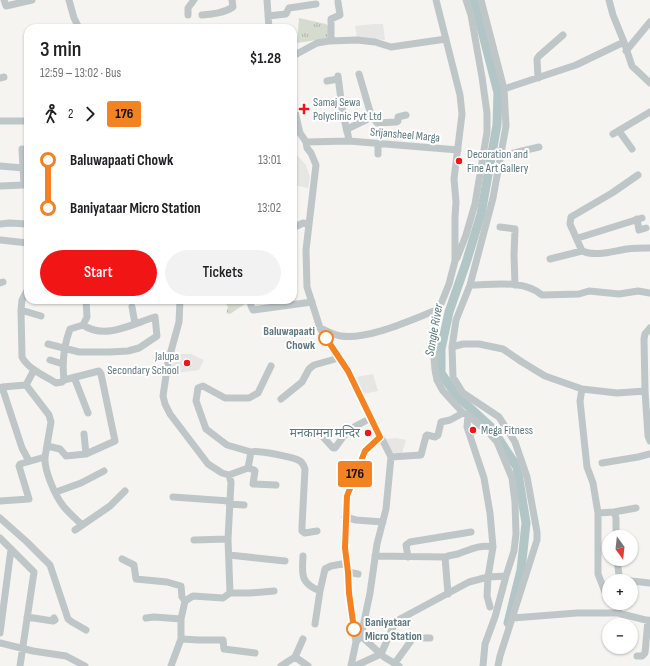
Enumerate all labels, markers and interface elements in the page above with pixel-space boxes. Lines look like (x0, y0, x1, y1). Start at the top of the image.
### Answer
text: 3 min (40, 36, 81, 63)
text: $1.28 (250, 49, 281, 68)
text: 12:59 – 13:02 · Bus (40, 65, 121, 81)
place label: Samaj Sewa Polyclinic Pvt Ltd (313, 95, 382, 124)
icon: walk (40, 103, 62, 125)
icon: forward (79, 103, 101, 125)
marker: Samaj Sewa Polyclinic Pvt Ltd (298, 103, 310, 115)
text: 176 (115, 105, 133, 122)
text: 2 (68, 106, 73, 122)
street label: Srijansheel Marga (369, 124, 441, 146)
place label: Decoration and Fine Art Gallery (467, 147, 529, 176)
text: Baluwapaati Chowk (70, 151, 173, 170)
text: 13:01 (258, 152, 281, 168)
marker: Decoration and Fine Art Gallery (454, 156, 464, 166)
text: Baniyataar Micro Station (70, 199, 201, 218)
text: 13:02 (257, 200, 281, 216)
button: Start (40, 250, 157, 296)
button: Tickets (165, 250, 281, 296)
water label: Sangle River (422, 301, 447, 357)
place label: Baluwapaati Chowk (263, 324, 315, 353)
marker: Baluwapaati Chowk (318, 330, 334, 346)
place label: Jalupa Secondary School (107, 349, 179, 378)
marker: Jalupa Secondary School (182, 358, 192, 368)
place label: Mega Fitness (481, 423, 533, 438)
place label: मनकामना मन्दिर (290, 425, 361, 441)
marker: Mega Fitness (468, 425, 478, 435)
marker: मनकामना मन्दिर (363, 428, 373, 438)
line badge: 176 (332, 461, 378, 487)
text: 176 (346, 465, 364, 482)
north arrow (602, 530, 638, 566)
map controls (602, 530, 638, 654)
button: + (602, 574, 638, 610)
place label: Baniyataar Micro Station (365, 615, 422, 644)
button: − (602, 618, 638, 654)
marker: Baniyataar Micro Station (346, 621, 362, 637)

